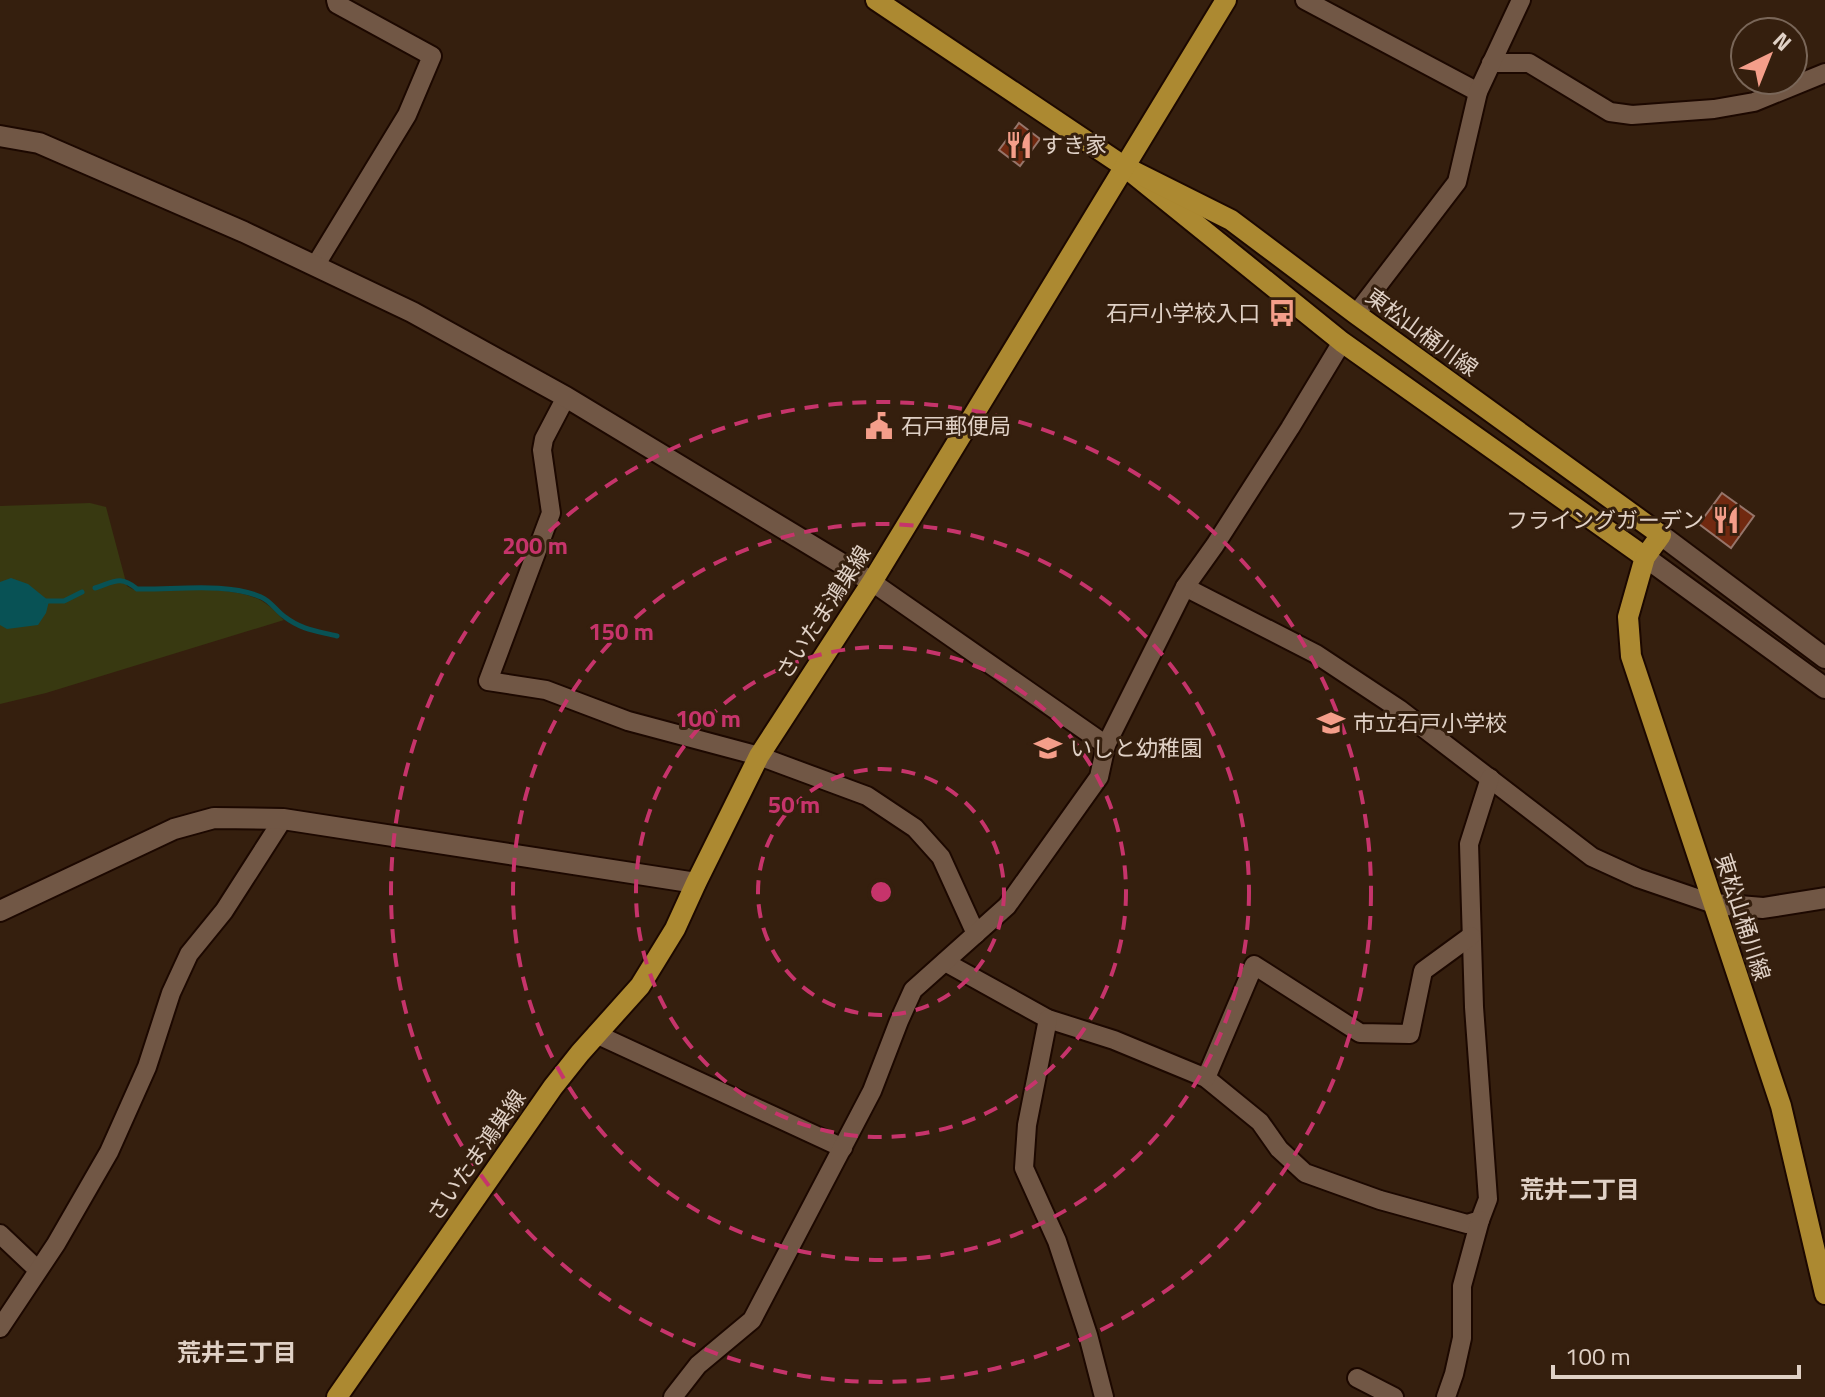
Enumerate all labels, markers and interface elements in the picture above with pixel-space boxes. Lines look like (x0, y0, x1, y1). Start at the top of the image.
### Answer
north arrow (1729, 16, 1809, 96)
text: N (1765, 24, 1800, 59)
place label: すき家 (1041, 128, 1107, 162)
restaurant icon: すき家 (1004, 130, 1034, 160)
street label: 東松山桶川線 (1359, 279, 1485, 385)
place label: 石戸小学校入口 (1106, 296, 1260, 330)
bus stop icon: 石戸小学校入口 (1267, 298, 1297, 328)
place label: 石戸郵便局 (901, 409, 1011, 443)
public building icon: 石戸郵便局 (864, 411, 894, 441)
place label: フライングガーデン (1506, 503, 1704, 537)
restaurant icon: フライングガーデン (1711, 505, 1741, 535)
text: 200 m (502, 527, 568, 563)
street label: さいたま鴻巣線 (767, 538, 879, 686)
text: 150 m (588, 613, 654, 649)
text: 100 m (675, 700, 741, 736)
place label: 市立石戸小学校 (1353, 706, 1507, 740)
school or university icon: 市立石戸小学校 (1316, 708, 1346, 738)
place label: いしと幼稚園 (1070, 731, 1202, 765)
school or university icon: いしと幼稚園 (1033, 733, 1063, 763)
text: 50 m (768, 786, 820, 822)
street label: 東松山桶川線 (1706, 849, 1780, 985)
centre of rings (867, 878, 895, 906)
street label: さいたま鴻巣線 (418, 1082, 534, 1228)
district label: 荒井二丁目 (1520, 1171, 1640, 1207)
scale bar (1553, 1329, 1799, 1379)
district label: 荒井三丁目 (177, 1334, 297, 1370)
text: 100 m (1565, 1338, 1631, 1374)

